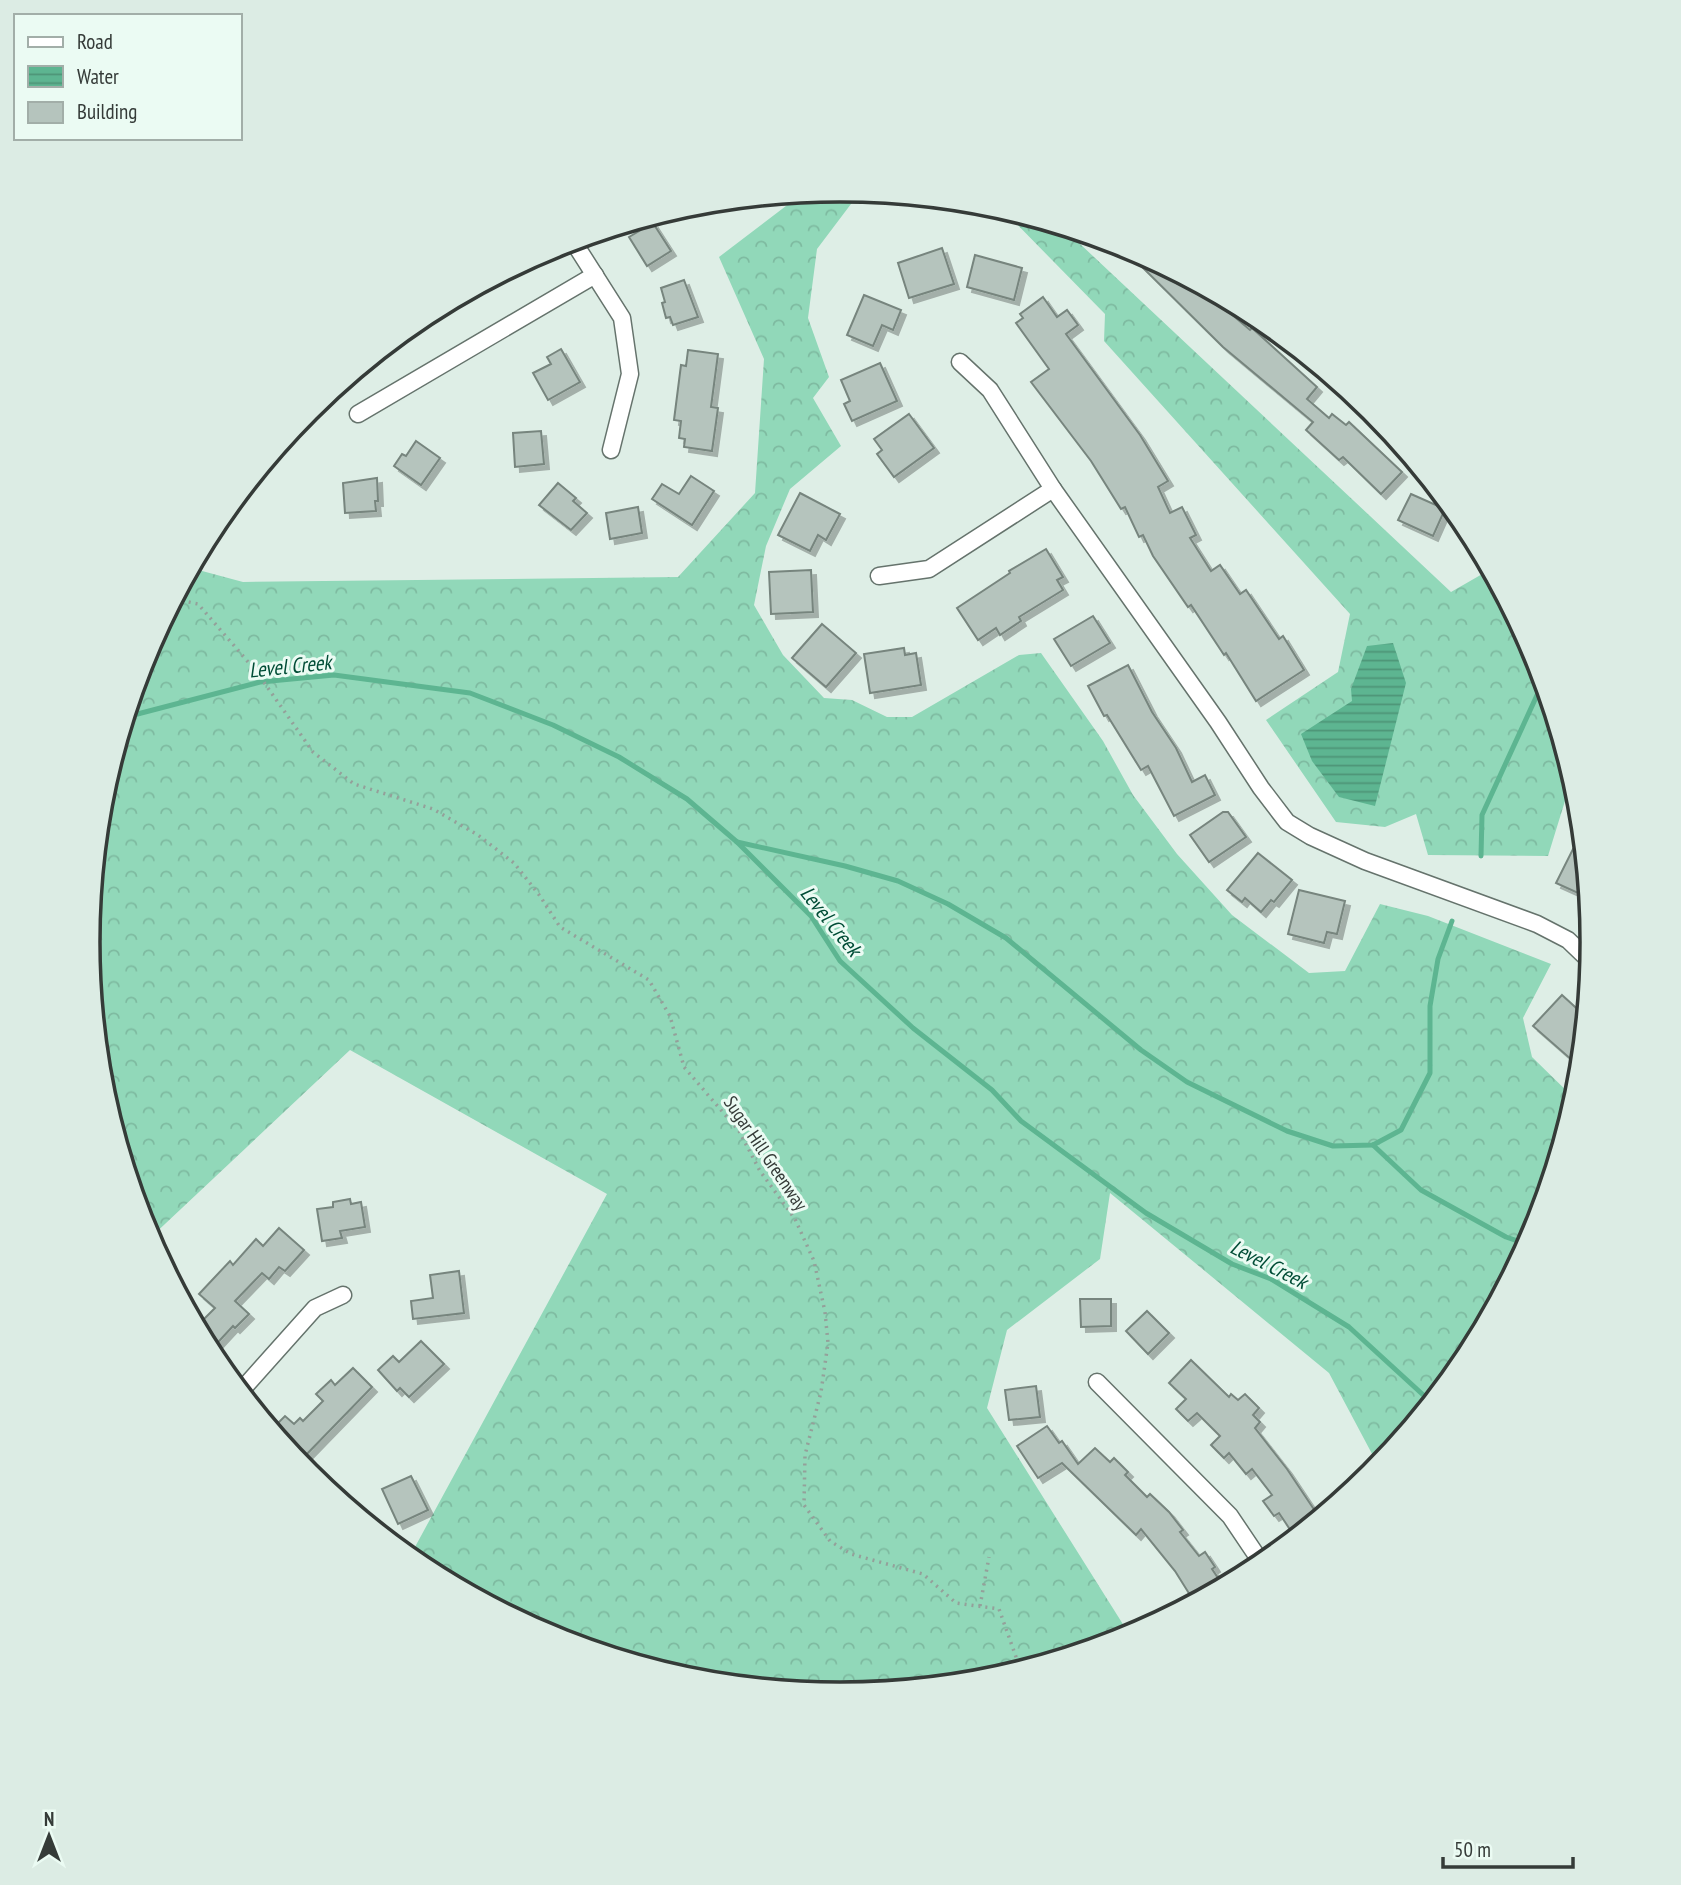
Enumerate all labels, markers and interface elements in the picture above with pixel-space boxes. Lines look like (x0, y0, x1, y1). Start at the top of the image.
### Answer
legend (14, 14, 242, 140)
text: Road (77, 28, 113, 55)
text: Water (77, 63, 119, 90)
text: Building (77, 98, 137, 125)
water label: Level Creek (247, 648, 335, 684)
water label: Level Creek (794, 880, 869, 964)
street label: Sugar Hill Greenway (719, 1091, 814, 1216)
water label: Level Creek (1226, 1233, 1315, 1296)
north arrow (14, 1801, 84, 1871)
text: N (44, 1807, 54, 1831)
scale bar (1443, 1826, 1572, 1870)
text: 50 m (1454, 1836, 1491, 1863)

